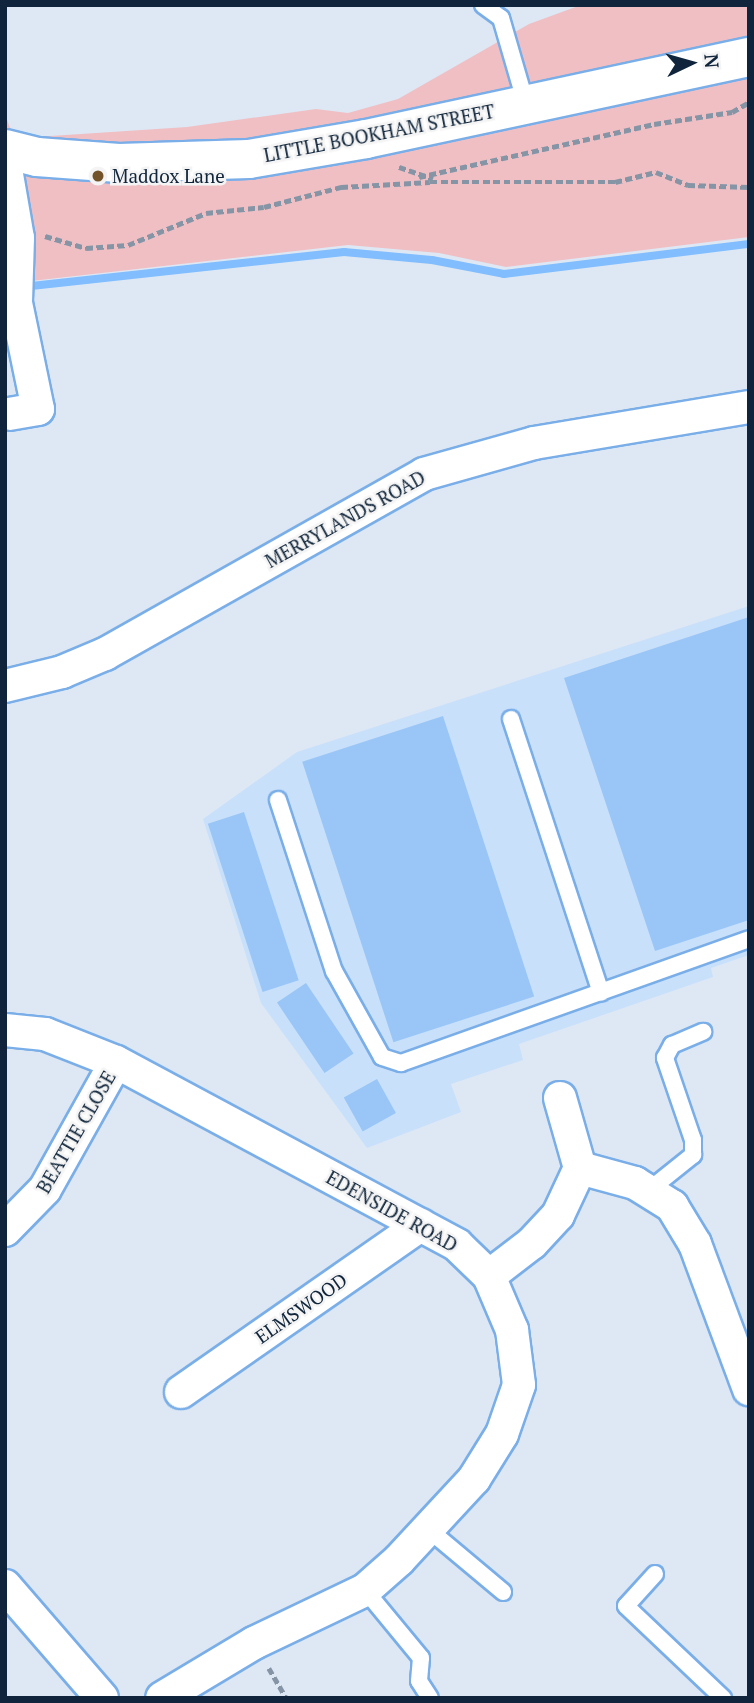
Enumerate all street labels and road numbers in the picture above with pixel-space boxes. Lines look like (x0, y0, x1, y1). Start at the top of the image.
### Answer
street label: LITTLE BOOKHAM STREET (262, 99, 496, 167)
street label: MERRYLANDS ROAD (261, 466, 429, 572)
street label: BEATTIE CLOSE (32, 1067, 120, 1197)
street label: EDENSIDE ROAD (322, 1166, 462, 1256)
street label: ELMSWOOD (251, 1268, 351, 1348)

